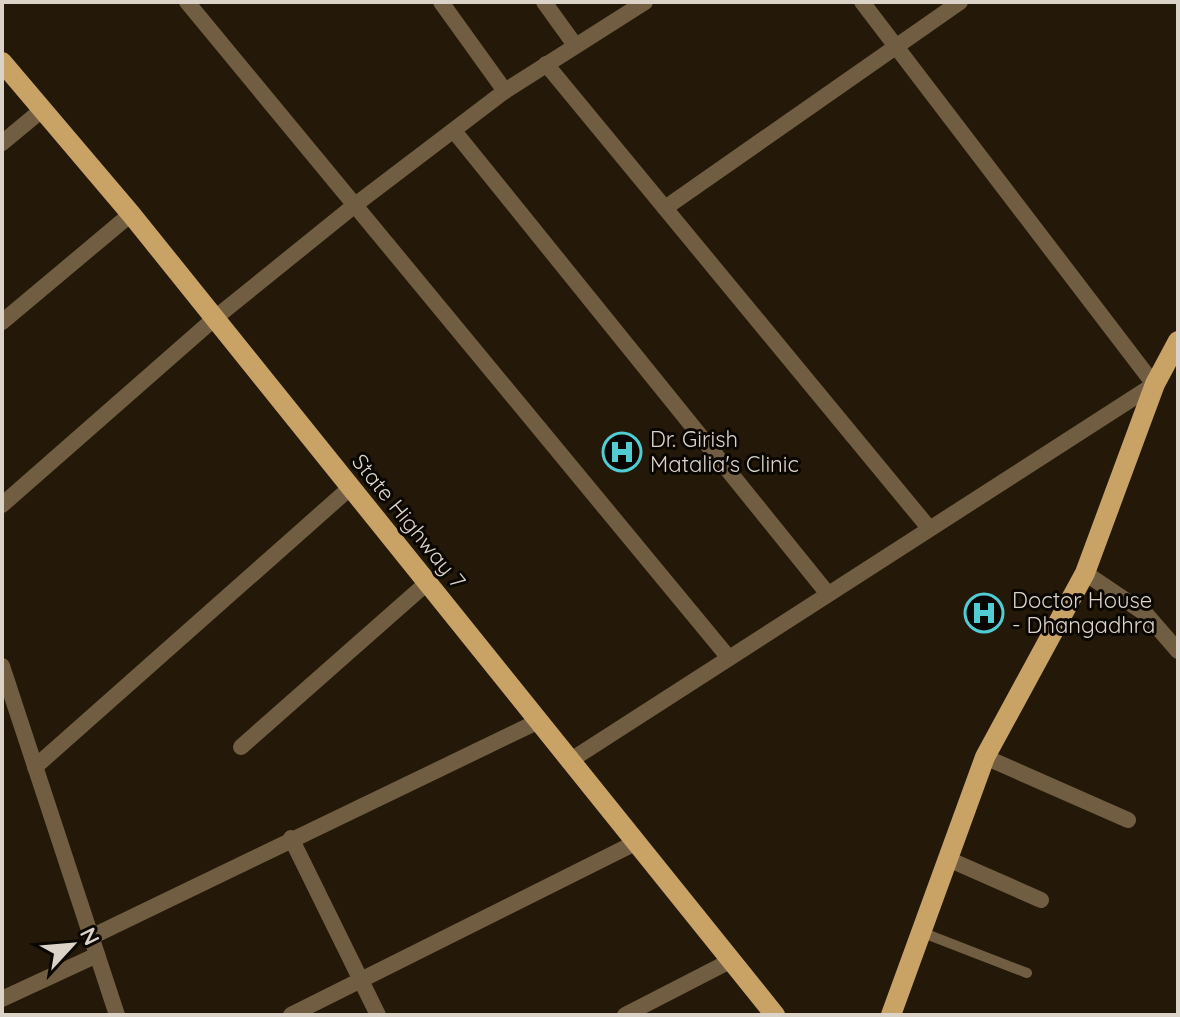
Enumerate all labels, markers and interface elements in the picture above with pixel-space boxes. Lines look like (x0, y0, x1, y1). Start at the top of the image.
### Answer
place label: Dr. Girish Matalia's Clinic (650, 425, 799, 478)
hospital icon: Dr. Girish Matalia's Clinic (601, 431, 643, 473)
street label: State Highway 7 (346, 448, 472, 594)
place label: Doctor House - Dhangadhra (1012, 586, 1155, 639)
hospital icon: Doctor House - Dhangadhra (963, 592, 1005, 634)
north arrow (32, 905, 112, 985)
text: N (74, 923, 106, 950)

